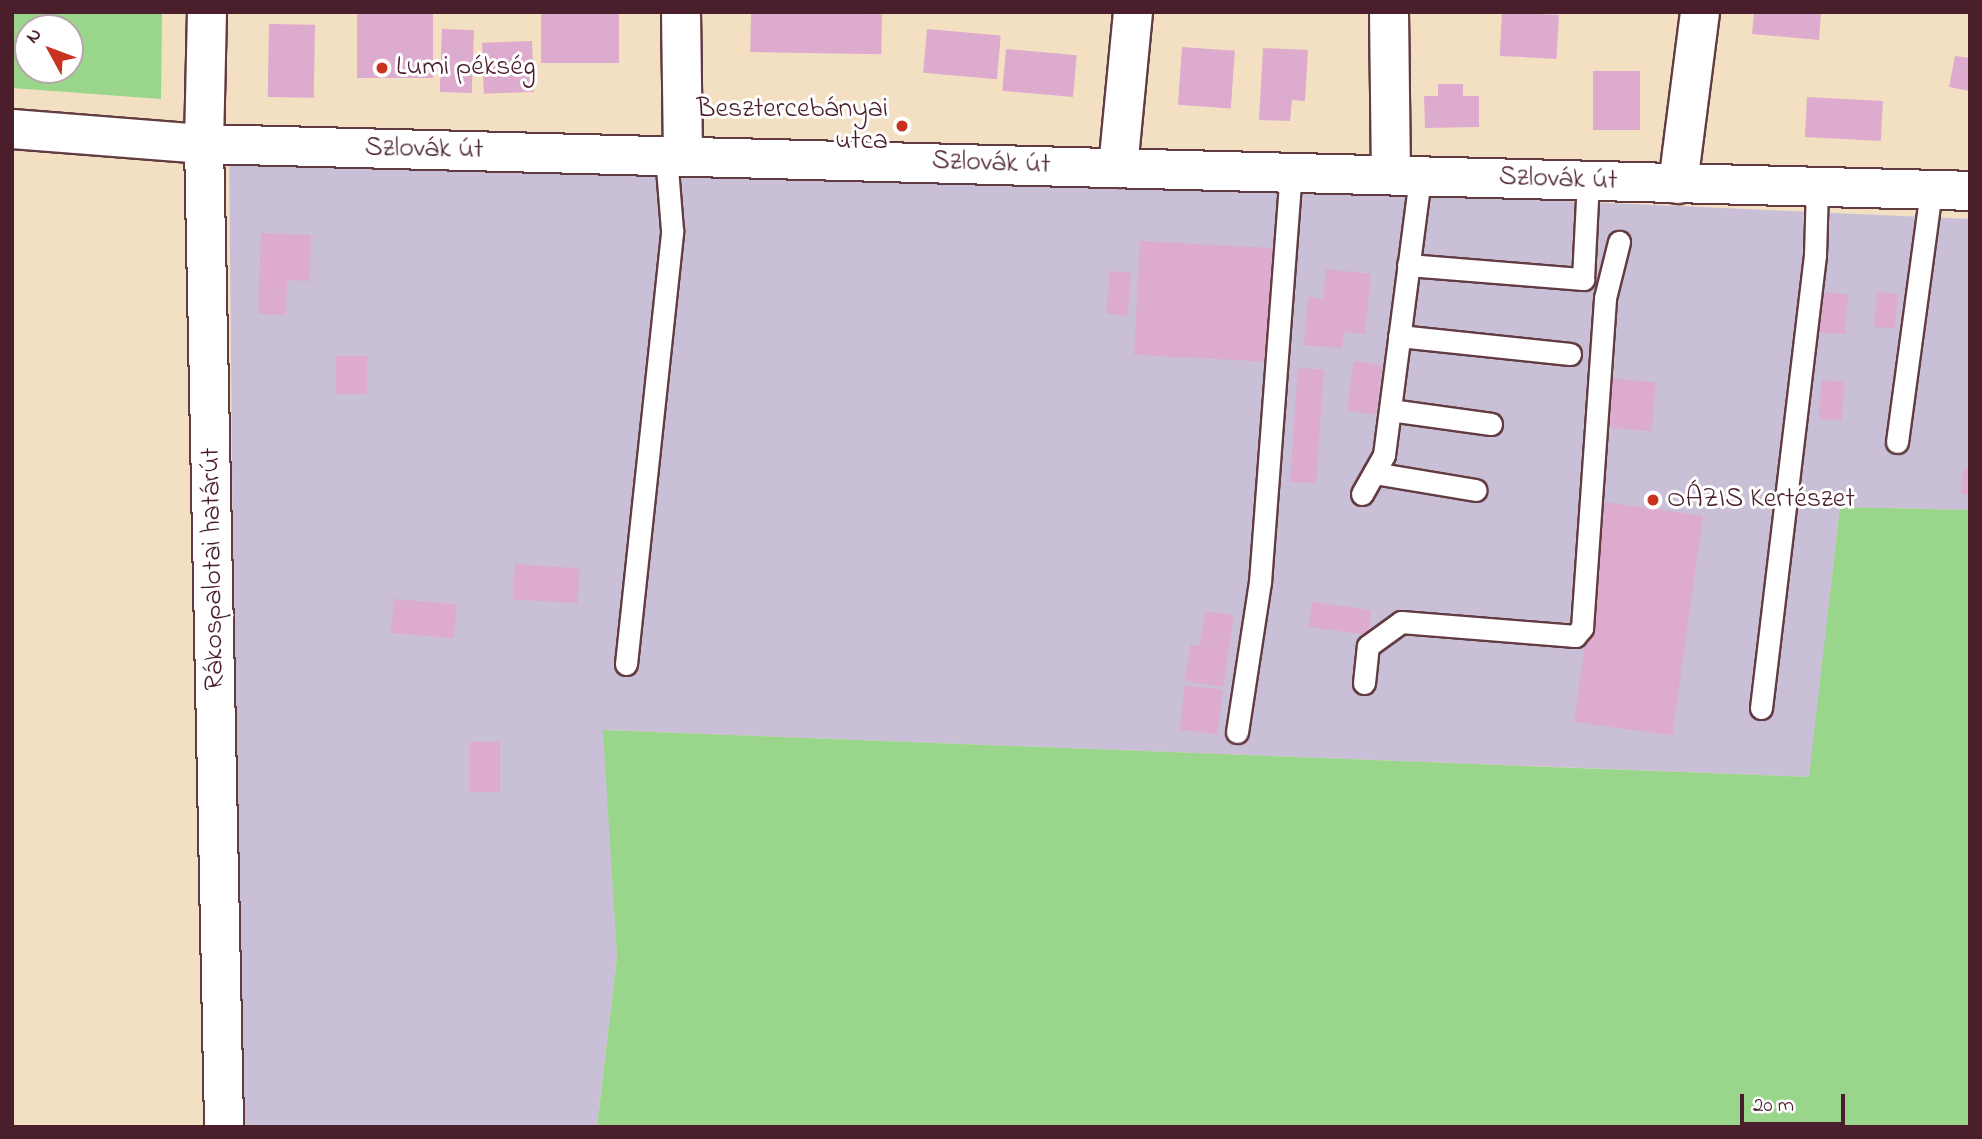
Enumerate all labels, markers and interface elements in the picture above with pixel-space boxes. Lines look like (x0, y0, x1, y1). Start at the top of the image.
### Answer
north arrow (14, 14, 84, 84)
text: N (20, 23, 49, 50)
place label: Lumi pékség (396, 51, 535, 85)
marker: Lumi pékség (374, 60, 390, 76)
place label: Besztercebányai utca (697, 93, 888, 159)
marker: Besztercebányai utca (894, 118, 910, 134)
street label: Szlovák út (364, 132, 484, 168)
street label: Szlovák út (931, 145, 1051, 183)
street label: Szlovák út (1498, 161, 1618, 199)
street label: Rákospalotai határút (195, 447, 233, 691)
place label: OÁZIS Kertészet (1667, 483, 1855, 517)
marker: OÁZIS Kertészet (1645, 492, 1661, 508)
scale bar (1744, 1080, 1849, 1124)
text: 20 m (1753, 1091, 1794, 1121)

